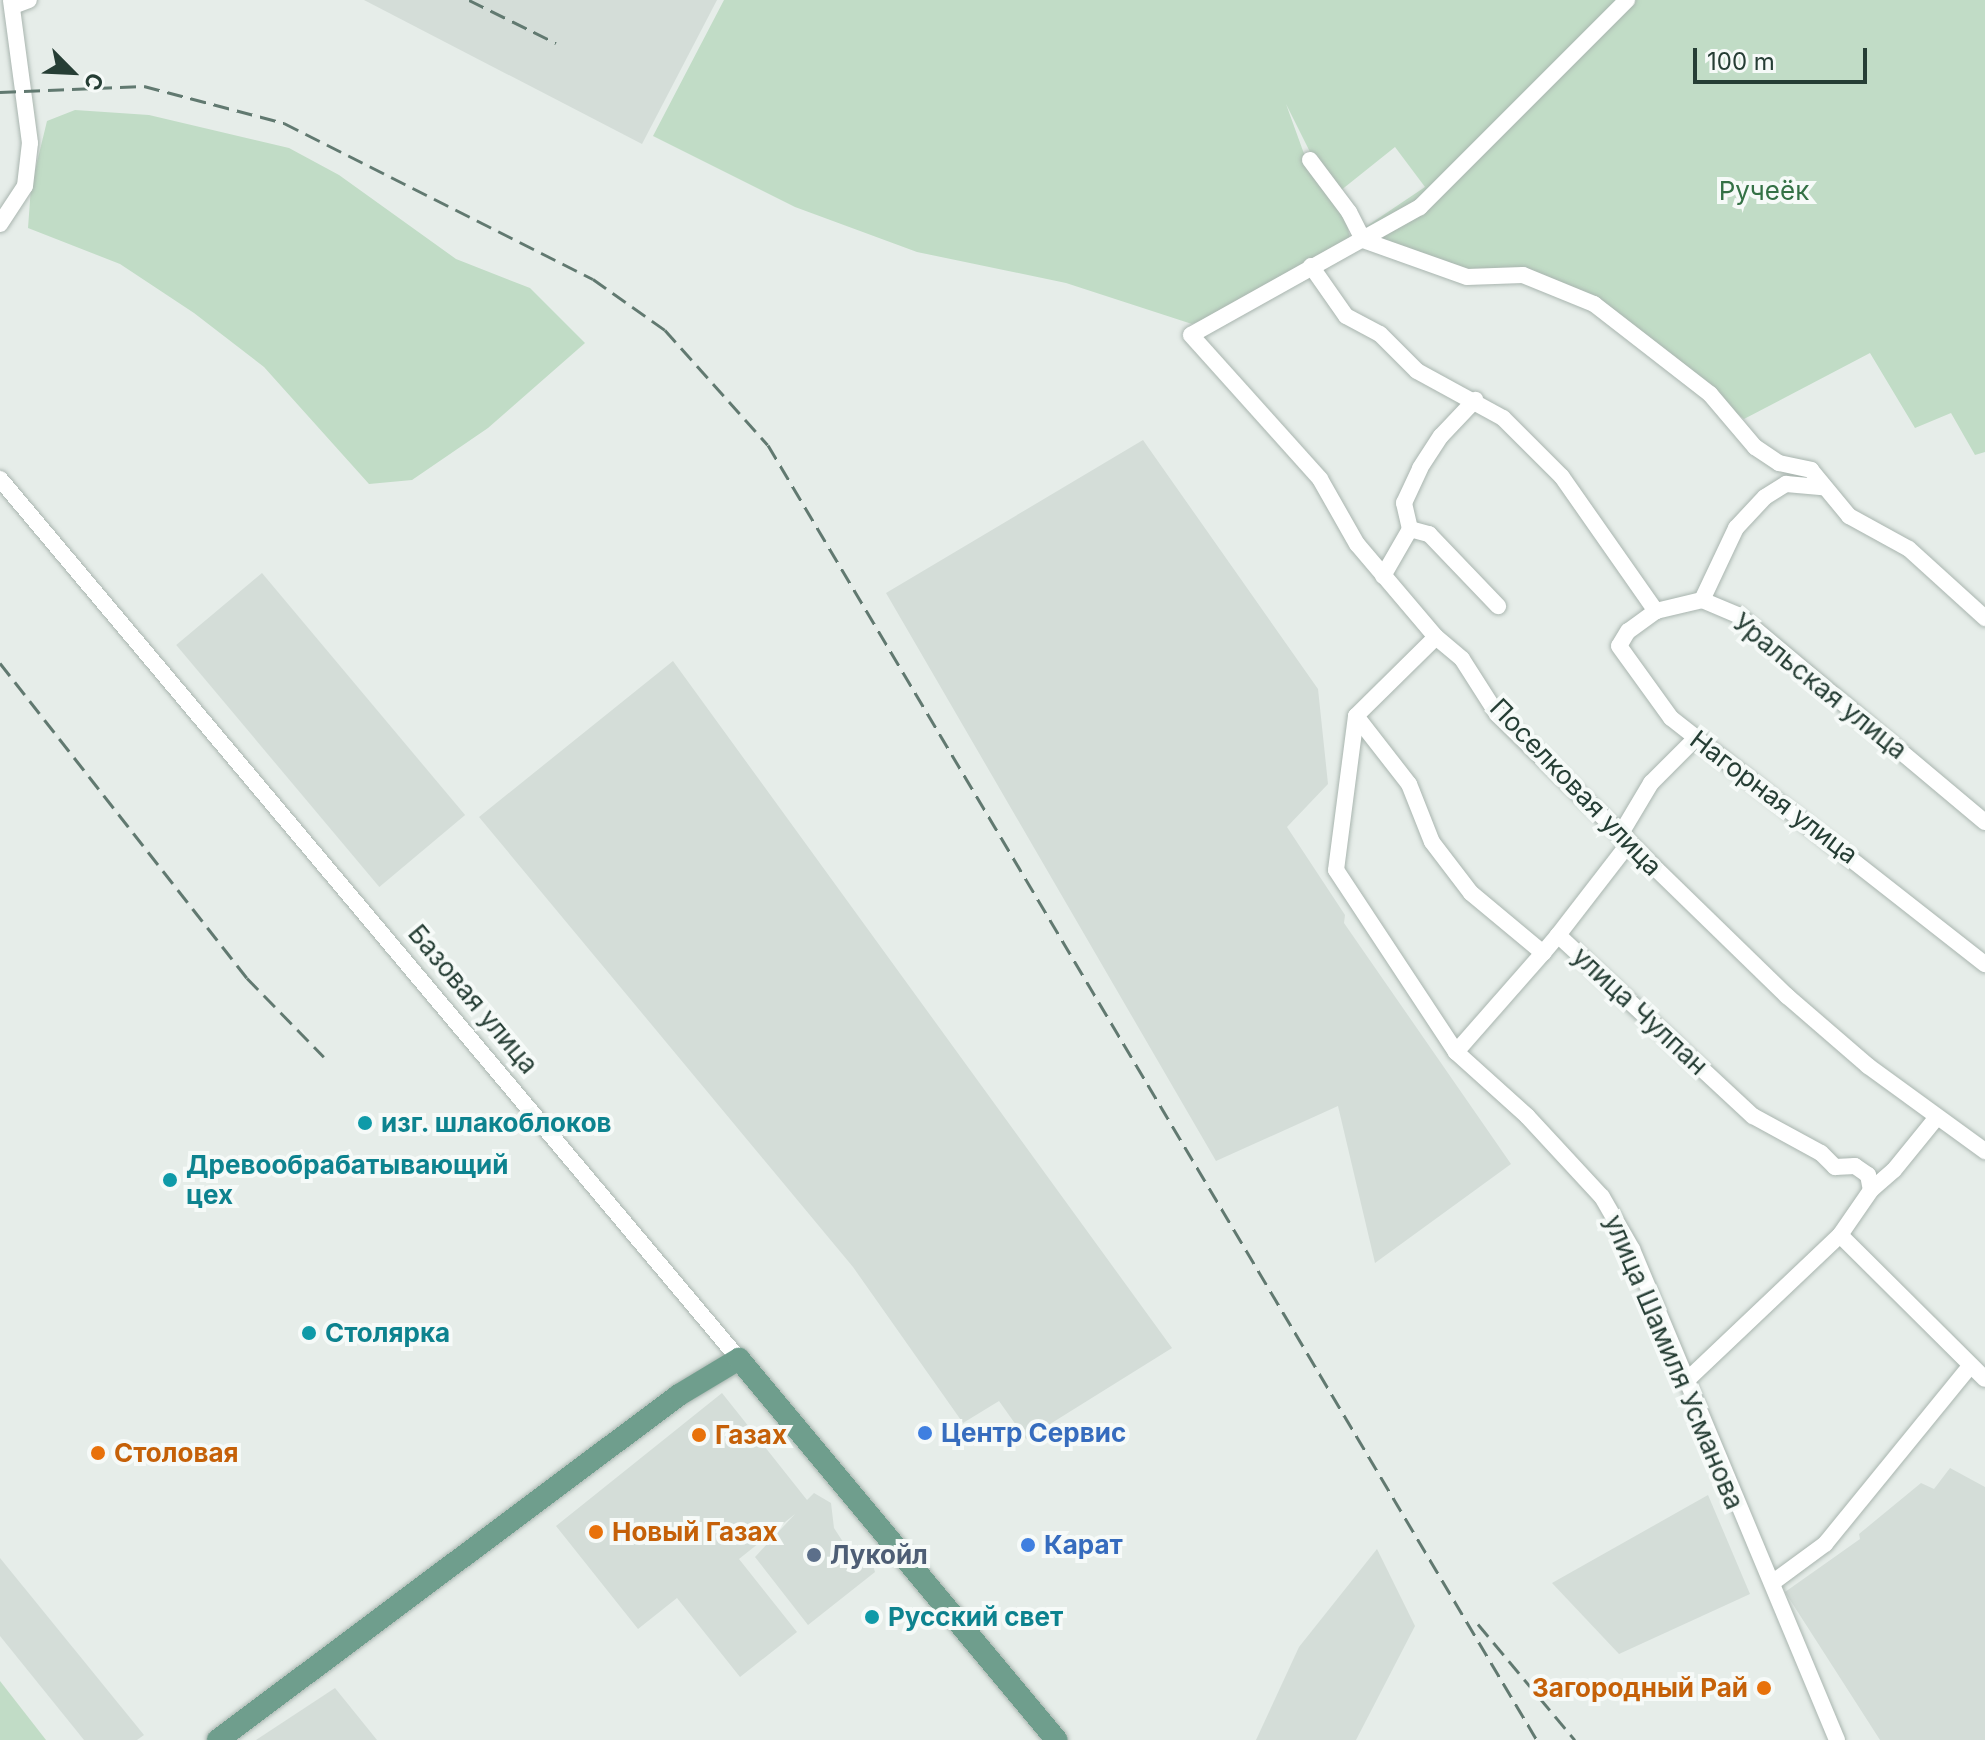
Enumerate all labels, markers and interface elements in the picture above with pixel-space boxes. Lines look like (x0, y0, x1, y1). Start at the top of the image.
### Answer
north arrow (32, 32, 112, 112)
scale bar (1697, 32, 1871, 82)
text: 100 m (1707, 47, 1775, 76)
text: С (79, 69, 109, 94)
park label: Ручеёк (1719, 175, 1809, 207)
street label: Уральская улица (1727, 606, 1913, 766)
street label: Поселковая улица (1484, 692, 1668, 882)
street label: Нагорная улица (1684, 724, 1864, 870)
street label: Базовая улица (402, 918, 544, 1080)
street label: улица Чулпан (1566, 941, 1714, 1081)
place label: изг. шлакоблоков (381, 1107, 612, 1139)
marker: изг. шлакоблоков (356, 1114, 374, 1132)
place label: Древообрабатывающий цех (186, 1149, 508, 1210)
marker: Древообрабатывающий цех (161, 1171, 179, 1189)
street label: улица Шамиля Усманова (1598, 1210, 1750, 1514)
place label: Столярка (325, 1317, 450, 1349)
marker: Столярка (300, 1324, 318, 1342)
place label: Центр Сервис (941, 1417, 1126, 1449)
place label: Газах (715, 1419, 787, 1451)
marker: Центр Сервис (916, 1424, 934, 1442)
marker: Газах (690, 1426, 708, 1444)
place label: Столовая (114, 1437, 239, 1469)
marker: Столовая (89, 1444, 107, 1462)
place label: Новый Газах (612, 1516, 778, 1548)
marker: Новый Газах (587, 1523, 605, 1541)
place label: Карат (1044, 1529, 1123, 1561)
marker: Карат (1019, 1536, 1037, 1554)
place label: Лукойл (830, 1539, 928, 1571)
marker: Лукойл (805, 1546, 823, 1564)
place label: Русский свет (888, 1601, 1063, 1633)
marker: Русский свет (863, 1608, 881, 1626)
place label: Загородный Рай (1532, 1672, 1748, 1704)
marker: Загородный Рай (1755, 1679, 1773, 1697)

